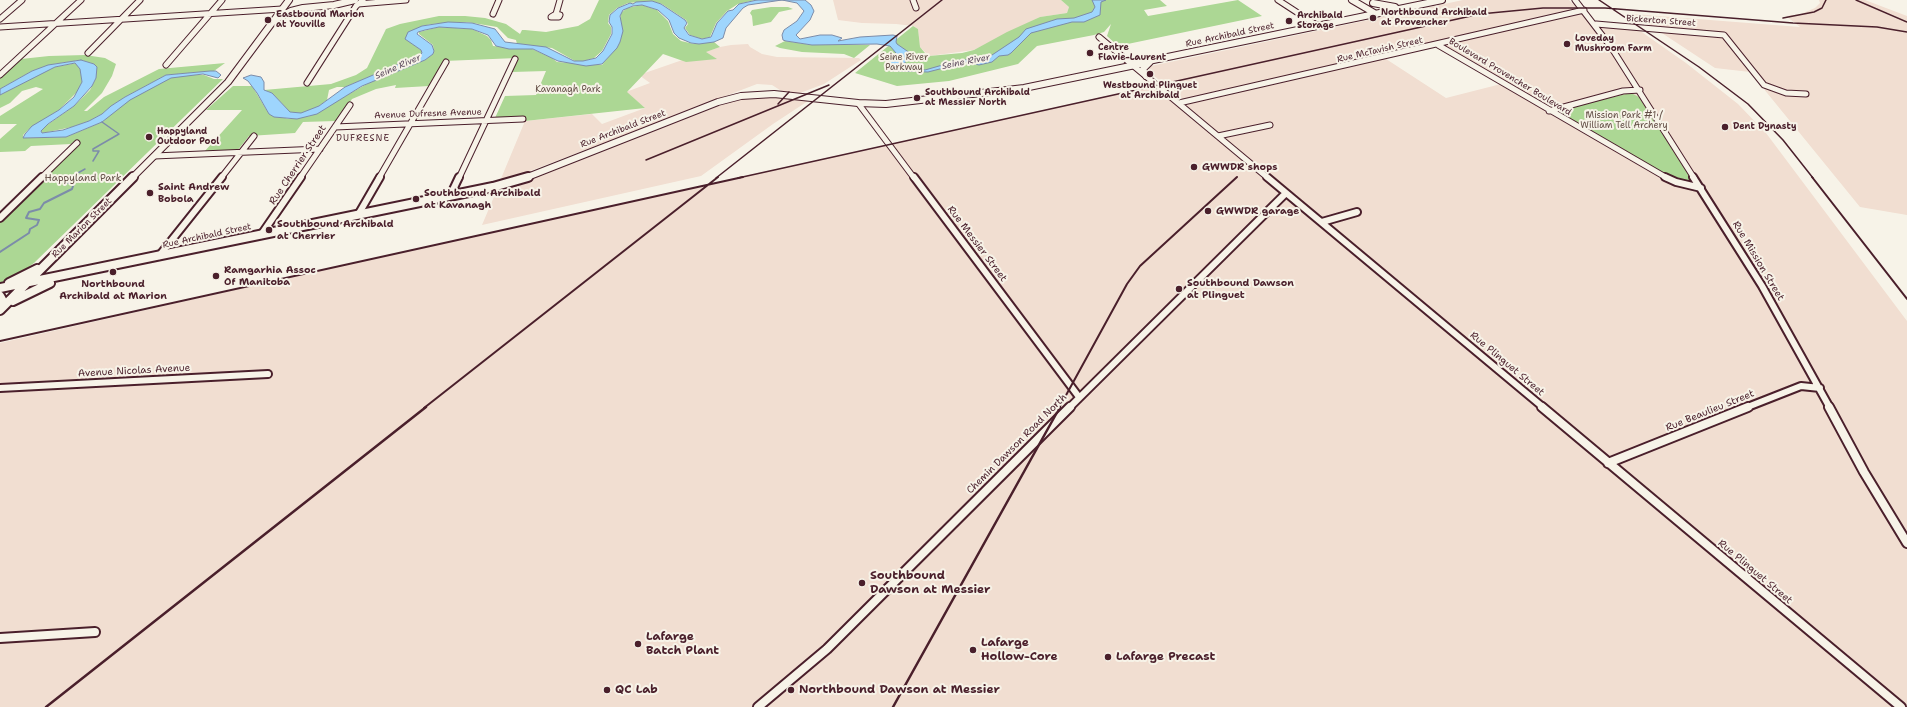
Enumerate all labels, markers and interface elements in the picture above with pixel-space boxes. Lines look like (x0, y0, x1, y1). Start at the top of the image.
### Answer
place label: Northbound Archibald at Provencher (1381, 8, 1487, 29)
place label: Eastbound Marion at Youville (276, 10, 364, 31)
place label: Archibald Storage (1297, 11, 1343, 32)
marker: Northbound Archibald at Provencher (1368, 13, 1378, 23)
street label: Bickerton Street (1626, 13, 1696, 29)
marker: Eastbound Marion at Youville (263, 15, 273, 25)
marker: Archibald Storage (1284, 16, 1294, 26)
street label: Rue Archibald Street (1185, 20, 1275, 50)
place label: Loveday Mushroom Farm (1575, 34, 1652, 55)
street label: Rue McTavish Street (1336, 35, 1424, 65)
street label: Boulevard Provencher Boulevard (1447, 36, 1573, 118)
marker: Loveday Mushroom Farm (1562, 39, 1572, 49)
place label: Centre Flavie-Laurent (1098, 43, 1166, 64)
marker: Centre Flavie-Laurent (1085, 48, 1095, 58)
water label: Seine River (373, 52, 423, 82)
water label: Seine River (941, 52, 991, 72)
park label: Seine River Parkway (880, 53, 928, 74)
marker: Westbound Plinguet at Archibald (1145, 69, 1155, 79)
place label: Westbound Plinguet at Archibald (1103, 81, 1197, 102)
park label: Kavanagh Park (535, 85, 601, 95)
place label: Southbound Archibald at Messier North (925, 88, 1030, 109)
marker: Southbound Archibald at Messier North (912, 93, 922, 103)
street label: Avenue Dufresne Avenue (374, 107, 482, 121)
street label: Rue Archibald Street (579, 108, 667, 150)
park label: Mission Park #1 / William Tell Archery (1580, 111, 1668, 132)
marker: Dent Dynasty (1720, 122, 1730, 132)
place label: Dent Dynasty (1733, 122, 1796, 132)
street label: Rue Cherrier Street (267, 123, 329, 207)
place label: Happyland Outdoor Pool (157, 127, 219, 148)
marker: Happyland Outdoor Pool (144, 132, 154, 142)
district label: DUFRESNE (336, 134, 390, 144)
place label: GWWDR shops (1202, 161, 1278, 173)
marker: GWWDR shops (1189, 162, 1199, 172)
park label: Happyland Park (45, 172, 121, 184)
place label: Saint Andrew Bobola (158, 181, 229, 204)
place label: Southbound Archibald at Kavanagh (424, 187, 541, 210)
marker: Saint Andrew Bobola (145, 188, 155, 198)
marker: Southbound Archibald at Kavanagh (411, 194, 421, 204)
street label: Rue Marion Street (50, 196, 114, 260)
street label: Rue Messier Street (945, 204, 1009, 284)
place label: GWWDR garage (1216, 205, 1299, 217)
marker: GWWDR garage (1203, 206, 1213, 216)
place label: Southbound Archibald at Cherrier (277, 218, 394, 242)
street label: Rue Mission Street (1729, 219, 1787, 303)
street label: Rue Archibald Street (162, 221, 252, 251)
marker: Southbound Archibald at Cherrier (264, 225, 274, 235)
place label: Ramgarhia Assoc Of Manitoba (224, 264, 316, 288)
marker: Northbound Archibald at Marion (108, 267, 118, 277)
marker: Ramgarhia Assoc Of Manitoba (211, 271, 221, 281)
place label: Southbound Dawson at Plinguet (1187, 277, 1294, 300)
place label: Northbound Archibald at Marion (59, 278, 167, 302)
marker: Southbound Dawson at Plinguet (1174, 284, 1184, 294)
street label: Rue Plinguet Street (1467, 329, 1547, 399)
street label: Avenue Nicolas Avenue (77, 362, 191, 380)
street label: Rue Beaulieu Street (1664, 388, 1756, 434)
street label: Chemin Dawson Road North (964, 391, 1070, 497)
street label: Rue Plinguet Street (1715, 537, 1795, 607)
place label: Southbound Dawson at Messier (870, 569, 991, 597)
marker: Southbound Dawson at Messier (857, 578, 867, 588)
place label: Lafarge Batch Plant (646, 630, 719, 658)
place label: Lafarge Hollow-Core (981, 636, 1058, 664)
marker: Lafarge Batch Plant (633, 639, 643, 649)
marker: Lafarge Hollow-Core (968, 645, 978, 655)
place label: Lafarge Precast (1116, 650, 1215, 664)
marker: Lafarge Precast (1103, 652, 1113, 662)
place label: QC Lab (615, 683, 658, 697)
place label: Northbound Dawson at Messier (799, 683, 1000, 697)
marker: QC Lab (602, 685, 612, 695)
marker: Northbound Dawson at Messier (786, 685, 796, 695)

